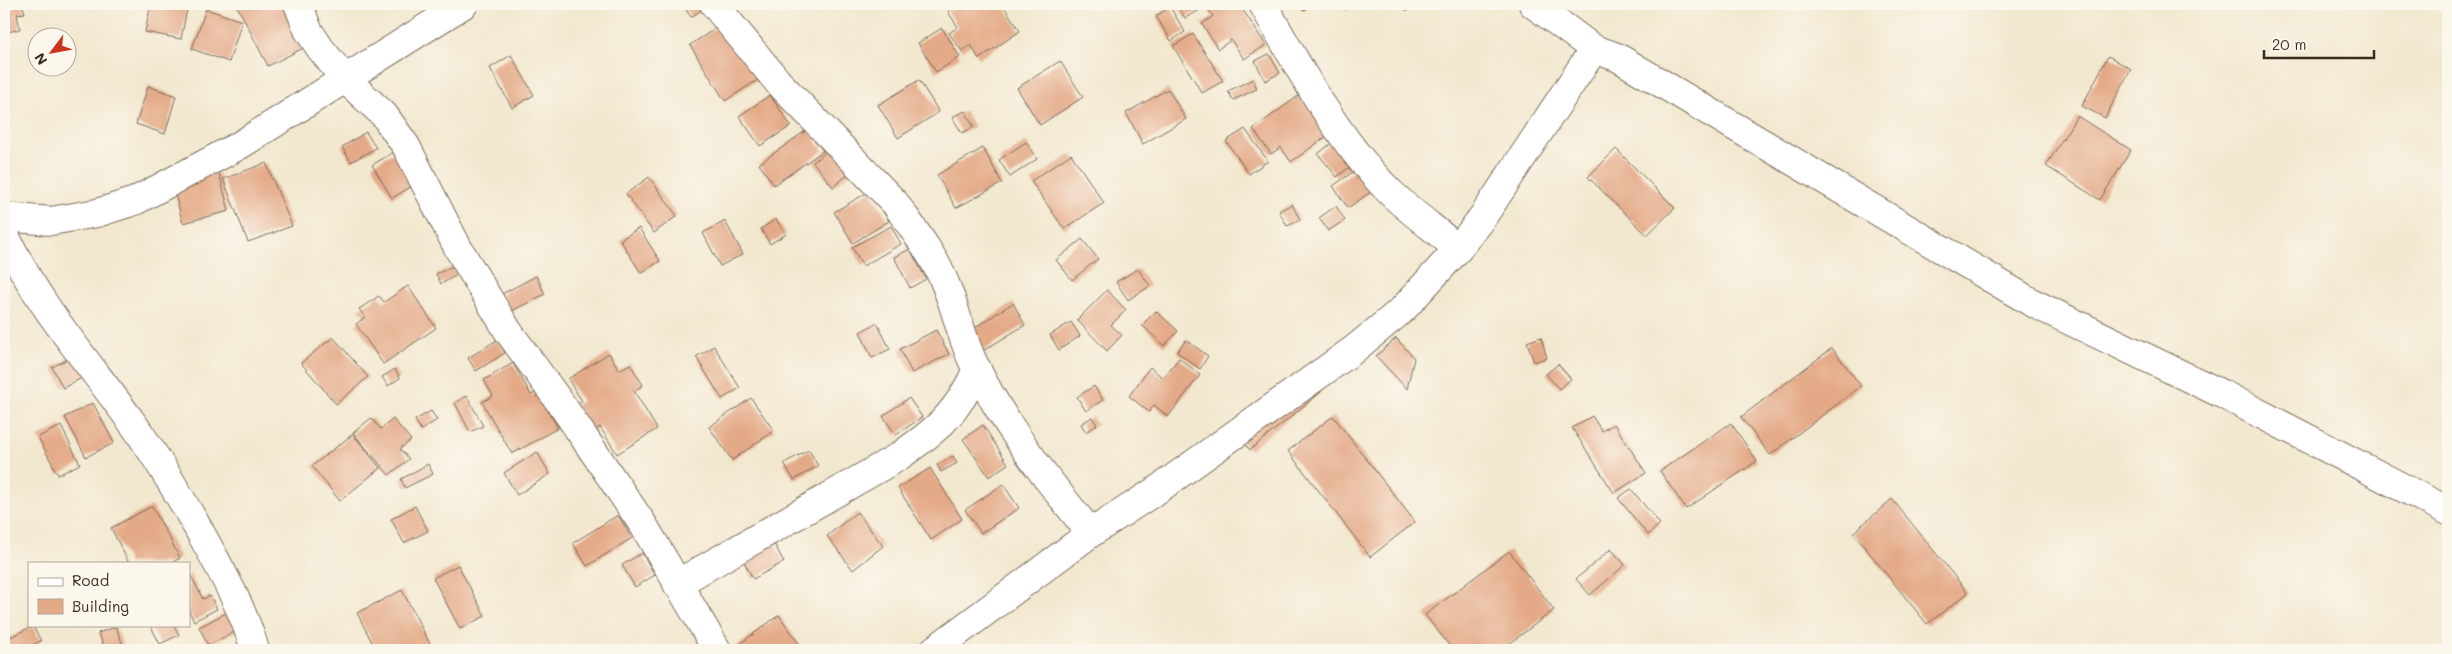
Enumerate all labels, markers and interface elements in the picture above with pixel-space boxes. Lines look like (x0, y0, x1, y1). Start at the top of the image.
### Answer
north arrow (28, 28, 78, 78)
scale bar (2264, 28, 2374, 60)
text: 20 m (2272, 34, 2306, 54)
text: N (30, 50, 51, 69)
legend (28, 562, 190, 626)
text: Road (72, 570, 109, 590)
text: Building (72, 596, 129, 616)

